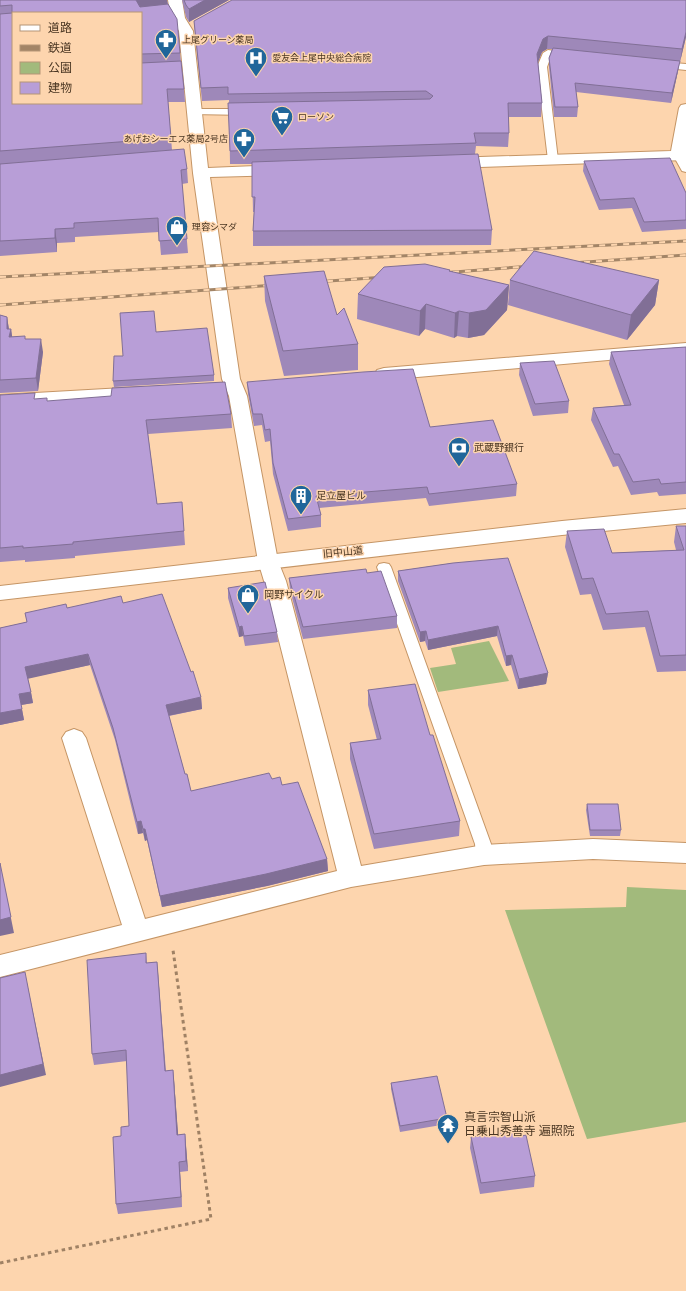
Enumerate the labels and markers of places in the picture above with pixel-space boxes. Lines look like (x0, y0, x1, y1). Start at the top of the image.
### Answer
pharmacy icon: 上尾グリーン薬局 (153, 27, 179, 60)
place label: 上尾グリーン薬局 (182, 35, 254, 46)
hospital icon: 愛友会上尾中央総合病院 (243, 45, 269, 78)
place label: 愛友会上尾中央総合病院 (272, 53, 371, 64)
supermarket icon: ローソン (269, 104, 295, 137)
place label: ローソン (298, 112, 334, 123)
pharmacy icon: あげおシーエス薬局2号店 (231, 126, 257, 159)
place label: あげおシーエス薬局2号店 (123, 134, 228, 145)
shop icon: 理容シマダ (164, 214, 190, 247)
place label: 理容シマダ (192, 222, 237, 233)
bank icon: 武蔵野銀行 (446, 435, 472, 468)
place label: 武蔵野銀行 (474, 442, 524, 455)
building icon: 足立屋ビル (288, 483, 314, 516)
place label: 足立屋ビル (316, 490, 366, 503)
shop icon: 岡野サイクル (235, 582, 261, 615)
place label: 岡野サイクル (264, 589, 324, 602)
place label: 真言宗智山派 日乗山秀善寺 遍照院 (464, 1110, 575, 1140)
temple icon: 真言宗智山派 日乗山秀善寺 遍照院 (435, 1112, 461, 1145)

